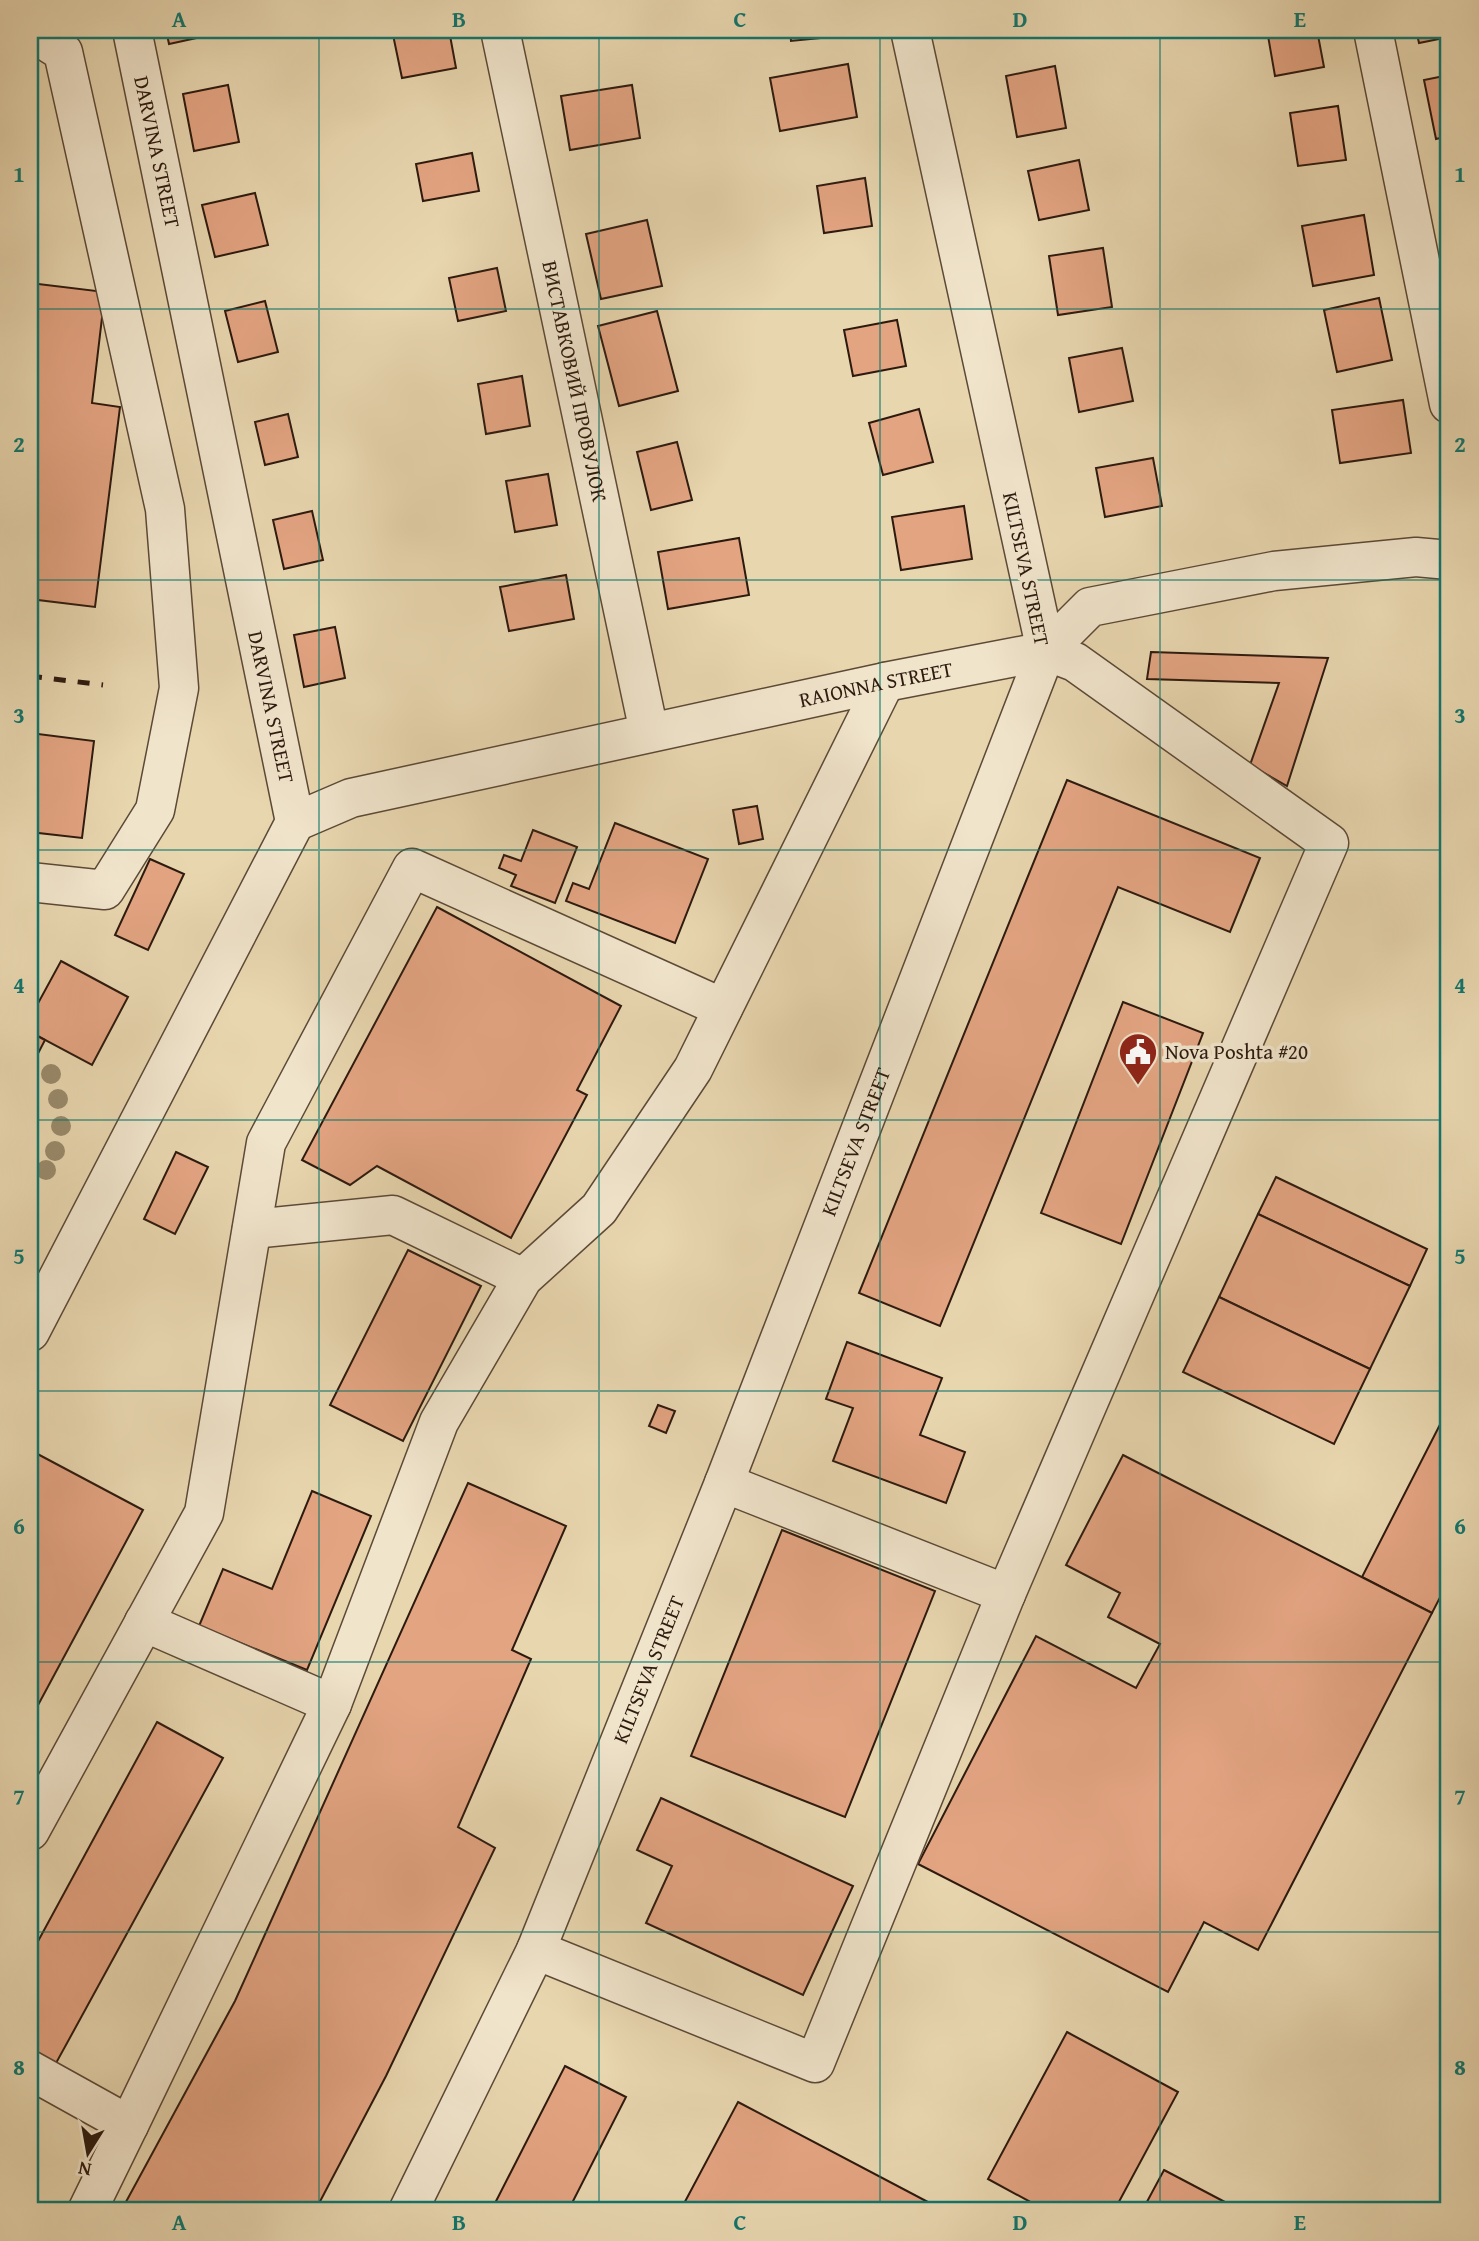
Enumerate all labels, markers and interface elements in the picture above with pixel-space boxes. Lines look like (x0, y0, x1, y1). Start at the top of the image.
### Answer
text: A (172, 2, 187, 35)
text: B (452, 2, 466, 35)
text: C (733, 2, 747, 35)
text: D (1013, 2, 1028, 35)
text: E (1294, 2, 1306, 35)
street label: DARVINA STREET (126, 73, 189, 231)
text: 1 (13, 157, 25, 190)
text: 1 (1454, 157, 1466, 190)
street label: ВИСТАВКОВИЙ ПРОВУЛОК (534, 258, 616, 505)
text: 2 (13, 427, 25, 460)
text: 2 (1454, 427, 1466, 460)
street label: KILTSEVA STREET (995, 489, 1058, 649)
street label: DARVINA STREET (240, 628, 303, 786)
street label: RAIONNA STREET (796, 653, 955, 715)
text: 3 (13, 698, 25, 731)
text: 3 (1454, 698, 1466, 731)
text: 4 (13, 968, 25, 1001)
text: 4 (1454, 968, 1466, 1001)
public building icon: Nova Poshta #20 (1117, 1031, 1159, 1086)
place label: Nova Poshta #20 (1165, 1036, 1308, 1067)
street label: KILTSEVA STREET (813, 1063, 898, 1220)
text: 5 (13, 1239, 25, 1272)
text: 5 (1454, 1239, 1466, 1272)
text: 6 (13, 1509, 25, 1542)
text: 6 (1454, 1509, 1466, 1542)
street label: KILTSEVA STREET (605, 1591, 692, 1748)
text: 7 (13, 1780, 25, 1813)
text: 7 (1454, 1780, 1466, 1813)
text: 8 (13, 2050, 25, 2083)
text: 8 (1454, 2050, 1466, 2083)
north arrow (52, 2118, 122, 2188)
text: N (76, 2155, 94, 2185)
text: A (172, 2205, 187, 2238)
text: B (452, 2205, 466, 2238)
text: C (733, 2205, 747, 2238)
text: D (1013, 2205, 1028, 2238)
text: E (1294, 2205, 1306, 2238)

